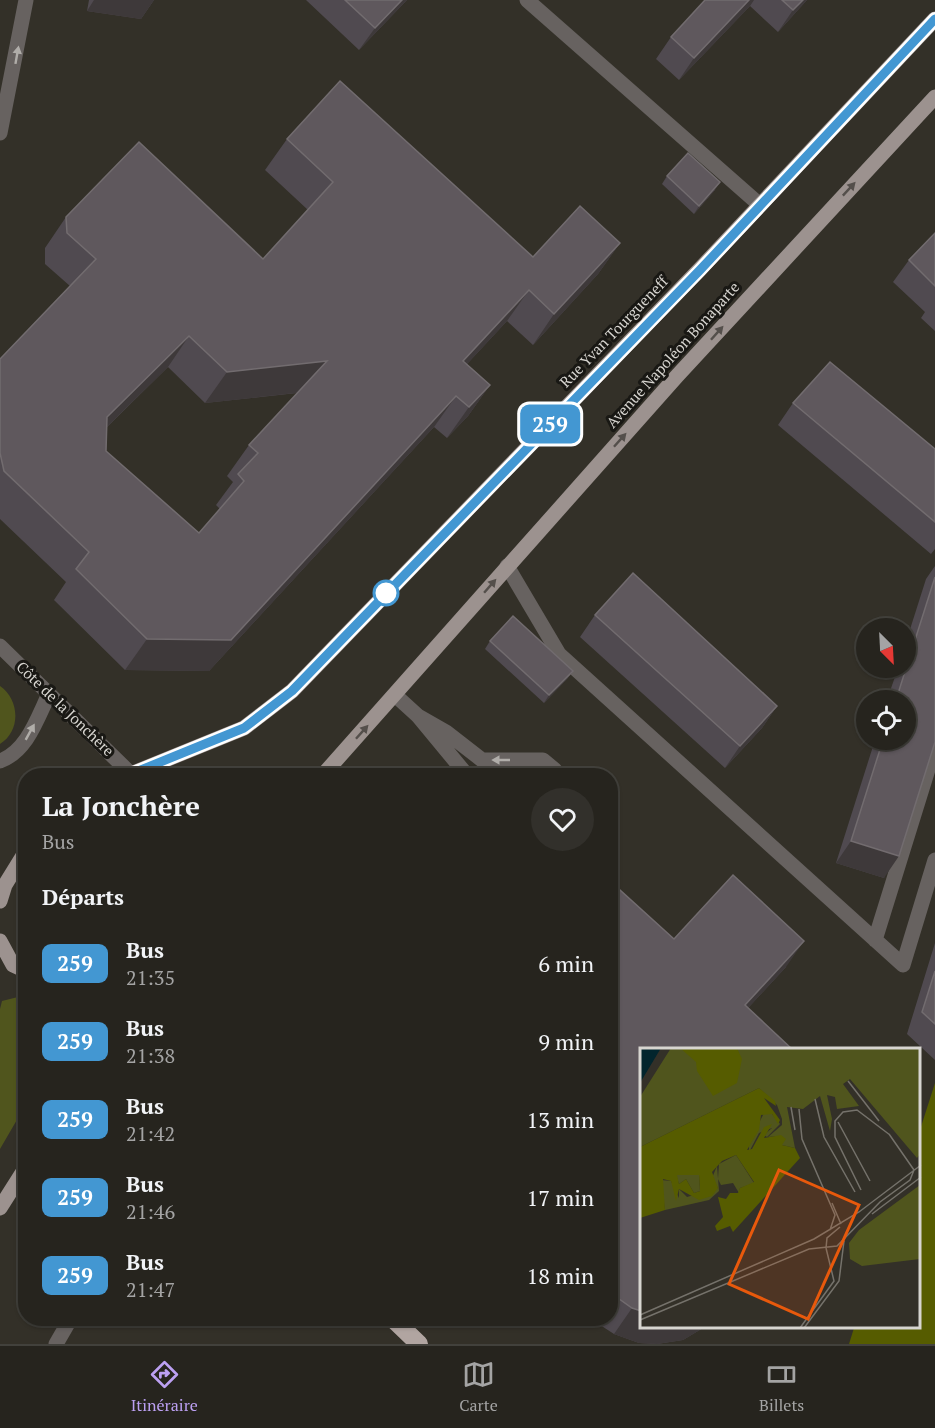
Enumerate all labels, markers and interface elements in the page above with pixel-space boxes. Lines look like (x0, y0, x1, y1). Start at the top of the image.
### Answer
one-way arrow (12, 46, 21, 65)
one-way arrow (841, 182, 855, 196)
street label: Rue Yvan Tourgueneff (555, 271, 672, 391)
street label: Avenue Napoléon Bonaparte (601, 277, 743, 432)
one-way arrow (710, 325, 724, 340)
line badge: 259 (516, 404, 584, 444)
text: 259 (532, 410, 568, 438)
one-way arrow (613, 433, 626, 448)
one-way arrow (483, 579, 496, 594)
unlabelled marker (373, 580, 399, 606)
north arrow (856, 618, 916, 678)
map controls (856, 618, 916, 750)
street label: Côte de la Jonchère (13, 656, 119, 760)
button: locate (856, 690, 916, 750)
one-way arrow (25, 724, 35, 741)
one-way arrow (355, 725, 369, 740)
one-way arrow (491, 755, 510, 765)
text: La Jonchère (42, 787, 200, 824)
button: heart (531, 788, 594, 851)
text: Bus (42, 828, 74, 855)
text: Départs (42, 882, 124, 911)
text: Bus (126, 935, 164, 964)
text: 259 (57, 949, 93, 977)
text: 6 min (538, 949, 594, 978)
text: 21:35 (126, 964, 175, 991)
text: Bus (126, 1013, 164, 1042)
text: 259 (57, 1027, 93, 1055)
text: 9 min (538, 1027, 594, 1056)
text: 21:38 (126, 1042, 175, 1069)
inset map (640, 1048, 920, 1329)
text: Bus (126, 1091, 164, 1120)
text: 259 (57, 1105, 93, 1133)
text: 13 min (527, 1105, 594, 1134)
text: 21:42 (126, 1120, 175, 1147)
text: Bus (126, 1169, 164, 1198)
text: 259 (57, 1183, 93, 1211)
text: 17 min (527, 1183, 594, 1212)
text: 21:46 (126, 1198, 175, 1225)
text: Bus (126, 1247, 164, 1276)
text: 259 (57, 1261, 93, 1289)
text: 18 min (527, 1261, 594, 1290)
text: 21:47 (126, 1276, 175, 1303)
tab: Itinéraire (131, 1358, 198, 1416)
tab: Carte (459, 1358, 498, 1416)
tab: Billets (759, 1358, 804, 1416)

